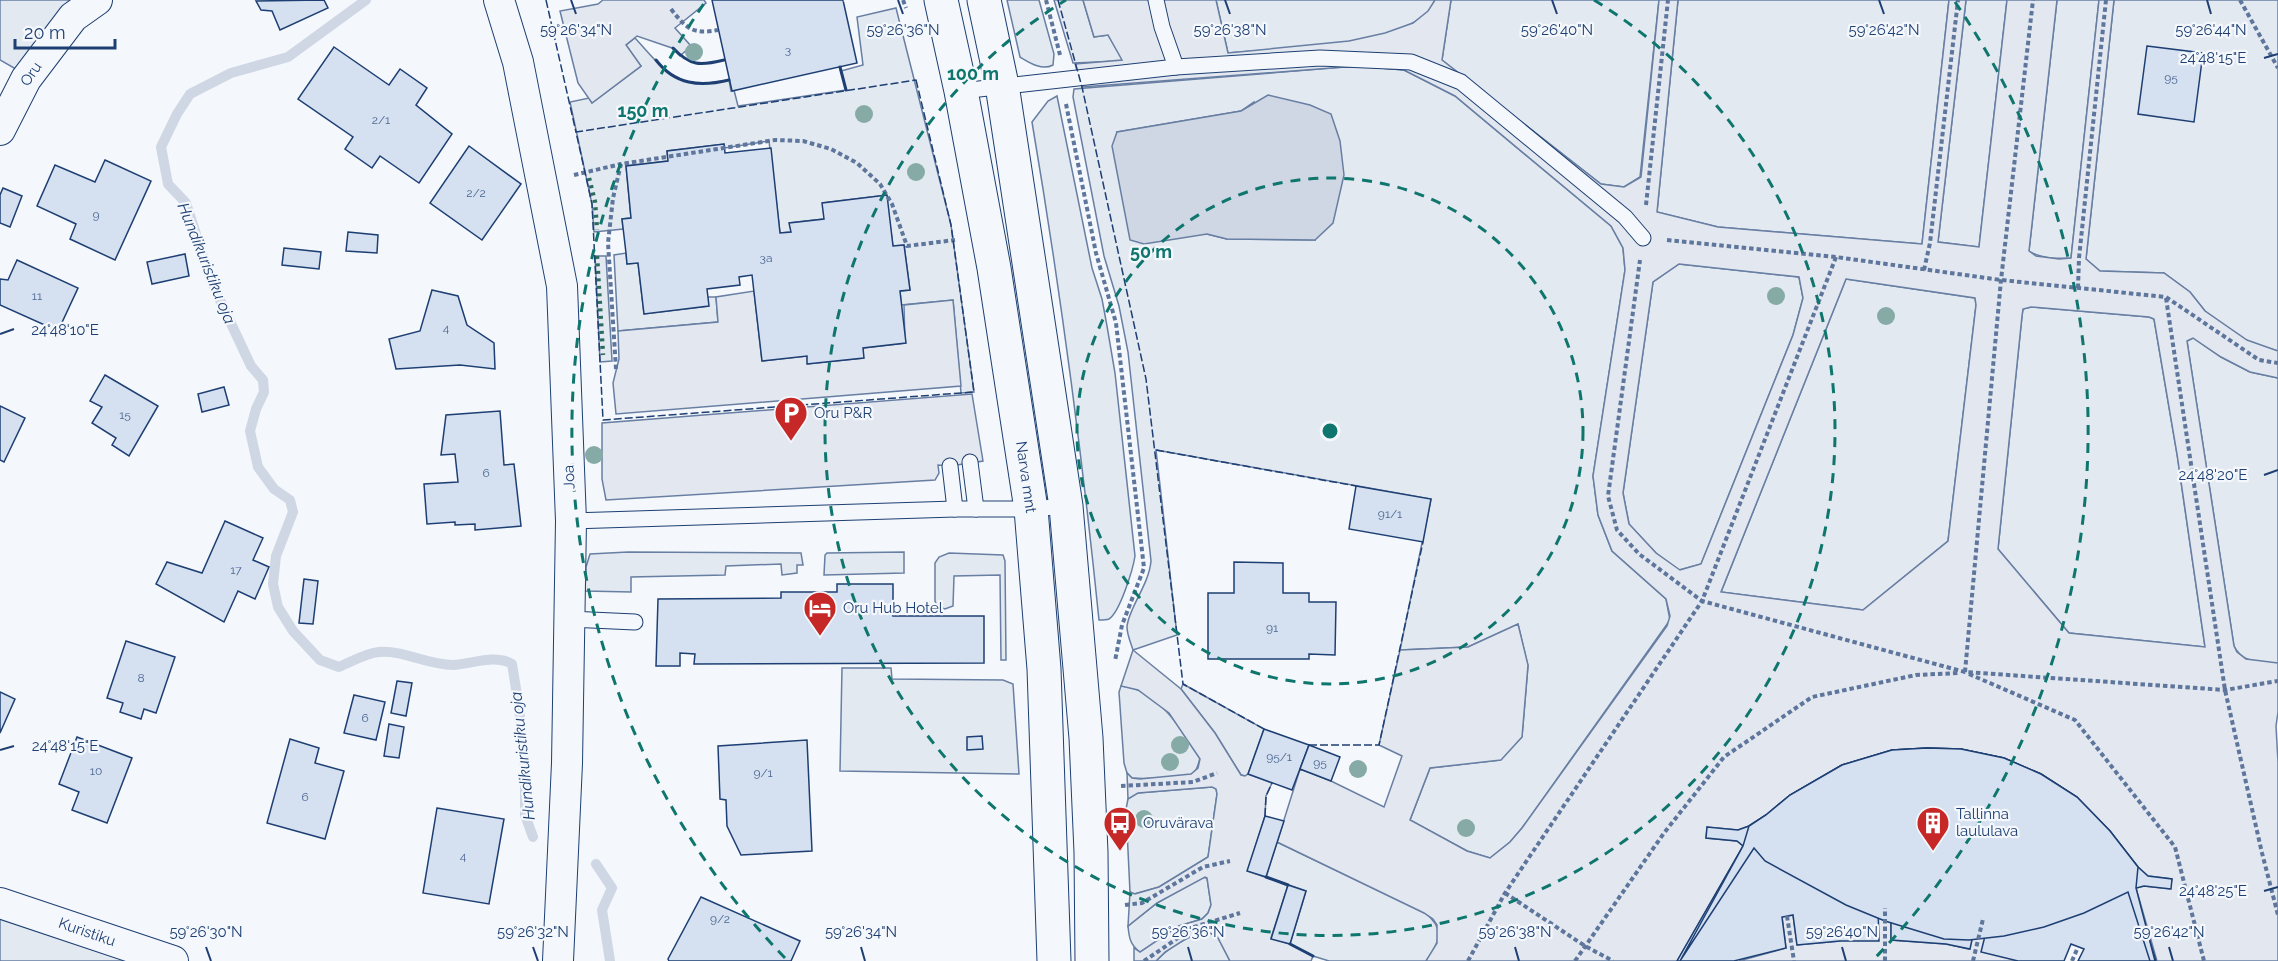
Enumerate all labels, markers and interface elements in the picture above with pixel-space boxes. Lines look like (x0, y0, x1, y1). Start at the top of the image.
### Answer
scale bar (15, 12, 116, 50)
text: 59°26'34"N (540, 21, 612, 39)
text: 59°26'36"N (866, 21, 940, 39)
text: 59°26'38"N (1194, 21, 1266, 39)
text: 59°26'40"N (1521, 21, 1593, 39)
text: 59°26'42"N (1848, 21, 1920, 39)
text: 59°26'44"N (2175, 21, 2247, 39)
text: 20 m (24, 22, 66, 43)
house number: 3 (785, 43, 791, 57)
text: 24°48'15"E (2180, 49, 2246, 67)
street label: Oru (16, 58, 46, 90)
text: 100 m (947, 63, 999, 84)
house number: 95 (2164, 71, 2178, 85)
text: 150 m (618, 100, 669, 121)
house number: 2/1 (372, 113, 390, 127)
house number: 2/2 (466, 186, 486, 200)
water label: Hundikuristiku oja (174, 200, 240, 327)
house number: 9 (92, 208, 100, 222)
text: 50 m (1130, 241, 1172, 262)
house number: 3a (760, 251, 772, 265)
house number: 11 (32, 289, 42, 303)
text: 24°48'10"E (31, 321, 99, 339)
house number: 4 (443, 321, 450, 335)
parking icon: Oru P&R (773, 395, 809, 442)
place label: Oru P&R (814, 404, 873, 422)
house number: 15 (119, 408, 131, 422)
centre of rings (1320, 421, 1340, 441)
street label: Narva mnt (1012, 440, 1040, 514)
street label: Joa (560, 465, 578, 489)
house number: 6 (482, 466, 490, 480)
text: 24°48'20"E (2179, 466, 2248, 484)
house number: 91/1 (1378, 507, 1402, 521)
house number: 17 (230, 563, 242, 577)
hotel icon: Oru Hub Hotel (802, 590, 838, 637)
place label: Oru Hub Hotel (843, 599, 944, 617)
house number: 91 (1266, 621, 1278, 635)
house number: 8 (137, 671, 145, 685)
water label: Hundikuristiku oja (506, 690, 539, 821)
house number: 6 (361, 711, 369, 725)
text: 24°48'15"E (32, 737, 98, 755)
house number: 95/1 (1266, 750, 1292, 764)
house number: 95 (1313, 756, 1327, 770)
house number: 10 (90, 764, 102, 778)
house number: 9/1 (753, 766, 773, 780)
house number: 6 (301, 790, 309, 804)
bus stop icon: Oruvärava (1102, 805, 1138, 852)
building icon: Tallinna laululava (1915, 805, 1951, 852)
place label: Tallinna laululava (1956, 805, 2018, 840)
place label: Oruvärava (1143, 814, 1214, 832)
house number: 4 (460, 849, 467, 863)
text: 24°48'25"E (2179, 882, 2247, 900)
house number: 9/2 (710, 912, 730, 926)
street label: Kuristiku (56, 914, 118, 950)
text: 59°26'30"N (169, 923, 243, 941)
text: 59°26'32"N (497, 923, 569, 941)
text: 59°26'34"N (825, 923, 897, 941)
text: 59°26'36"N (1151, 923, 1225, 941)
text: 59°26'38"N (1479, 923, 1551, 941)
text: 59°26'40"N (1806, 923, 1878, 941)
text: 59°26'42"N (2133, 923, 2205, 941)

